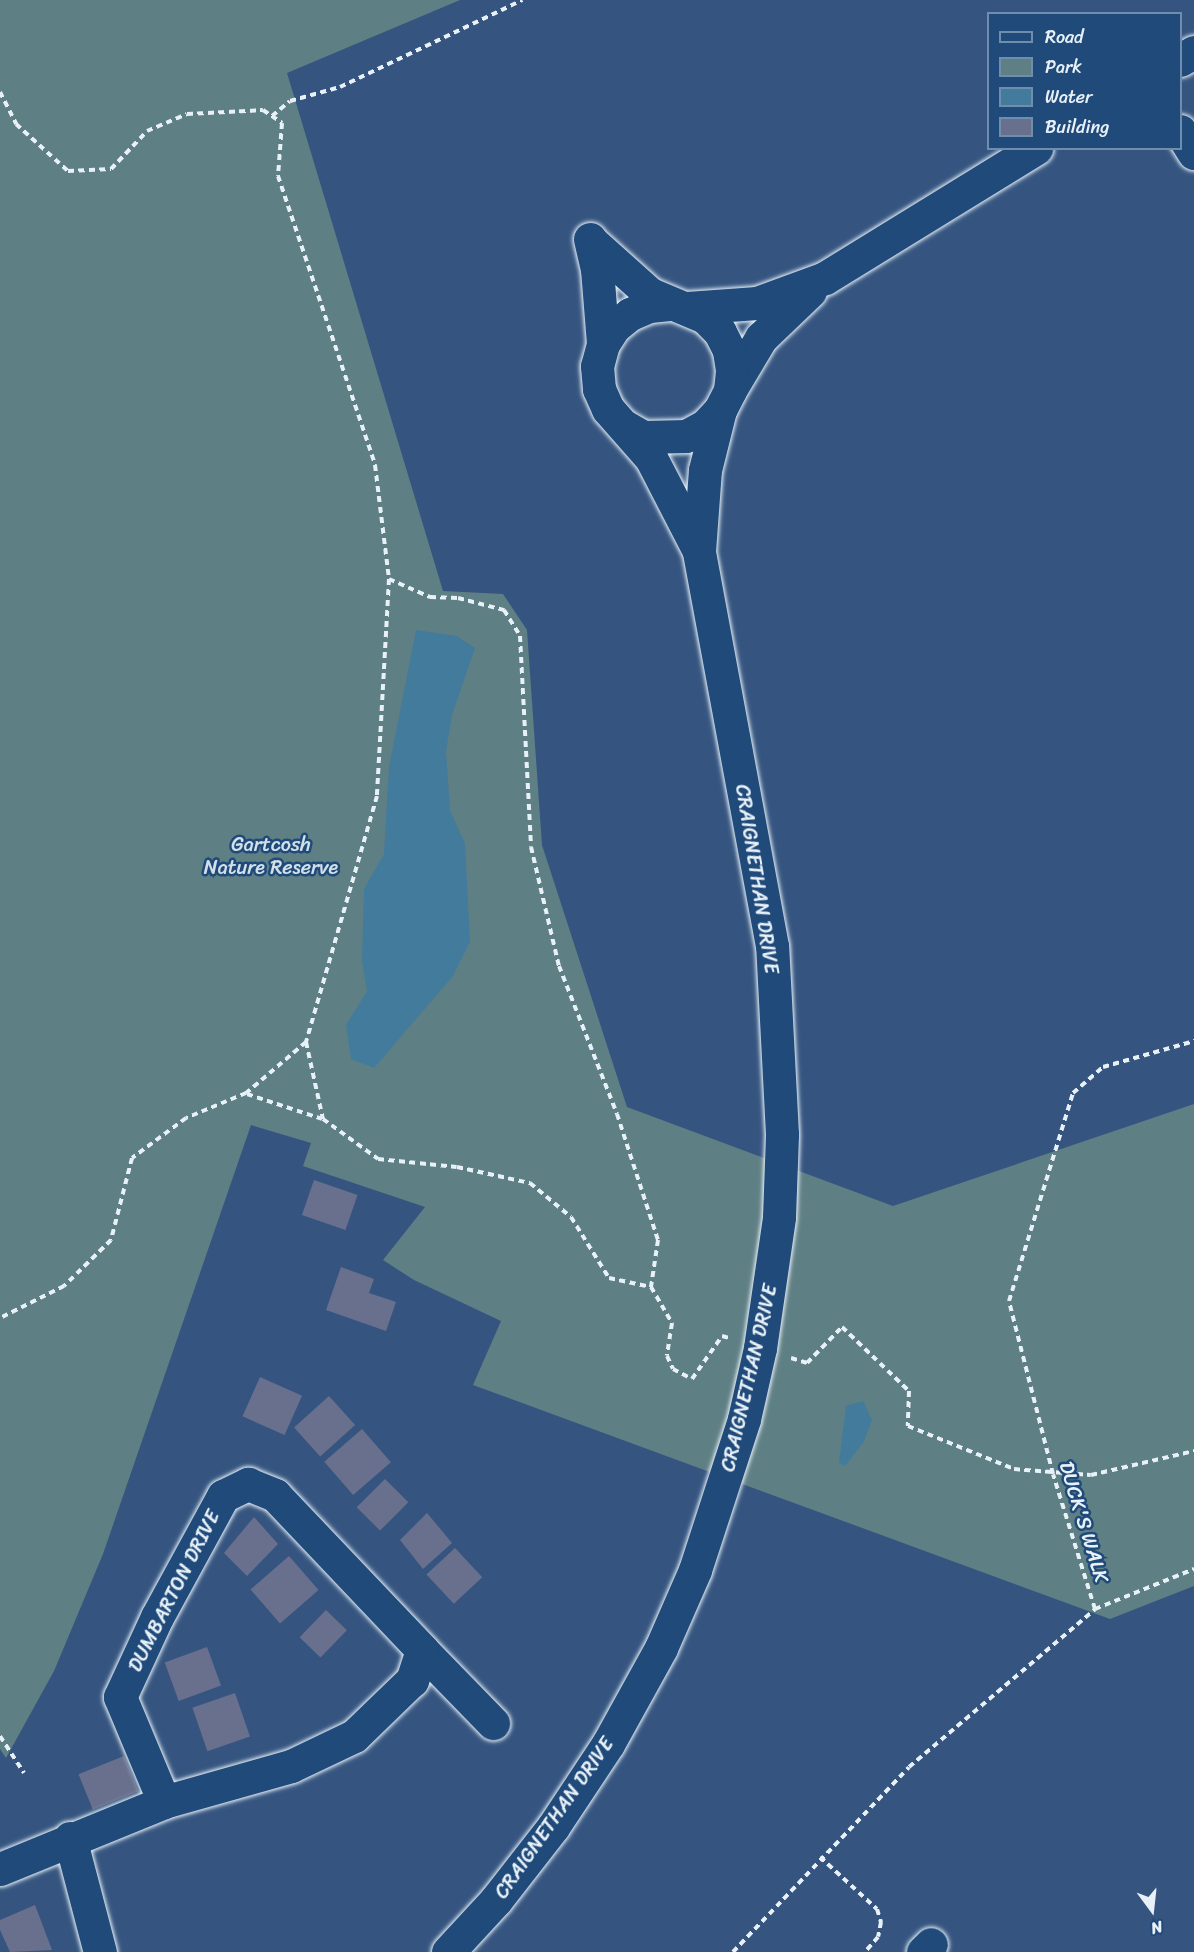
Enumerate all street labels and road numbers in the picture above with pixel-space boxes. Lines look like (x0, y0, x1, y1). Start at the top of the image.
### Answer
street label: CRAIGNETHAN DRIVE (730, 782, 784, 976)
street label: CRAIGNETHAN DRIVE (716, 1281, 782, 1475)
street label: DUCK'S WALK (1055, 1460, 1113, 1584)
street label: DUMBARTON DRIVE (123, 1506, 225, 1676)
street label: CRAIGNETHAN DRIVE (489, 1732, 619, 1904)

